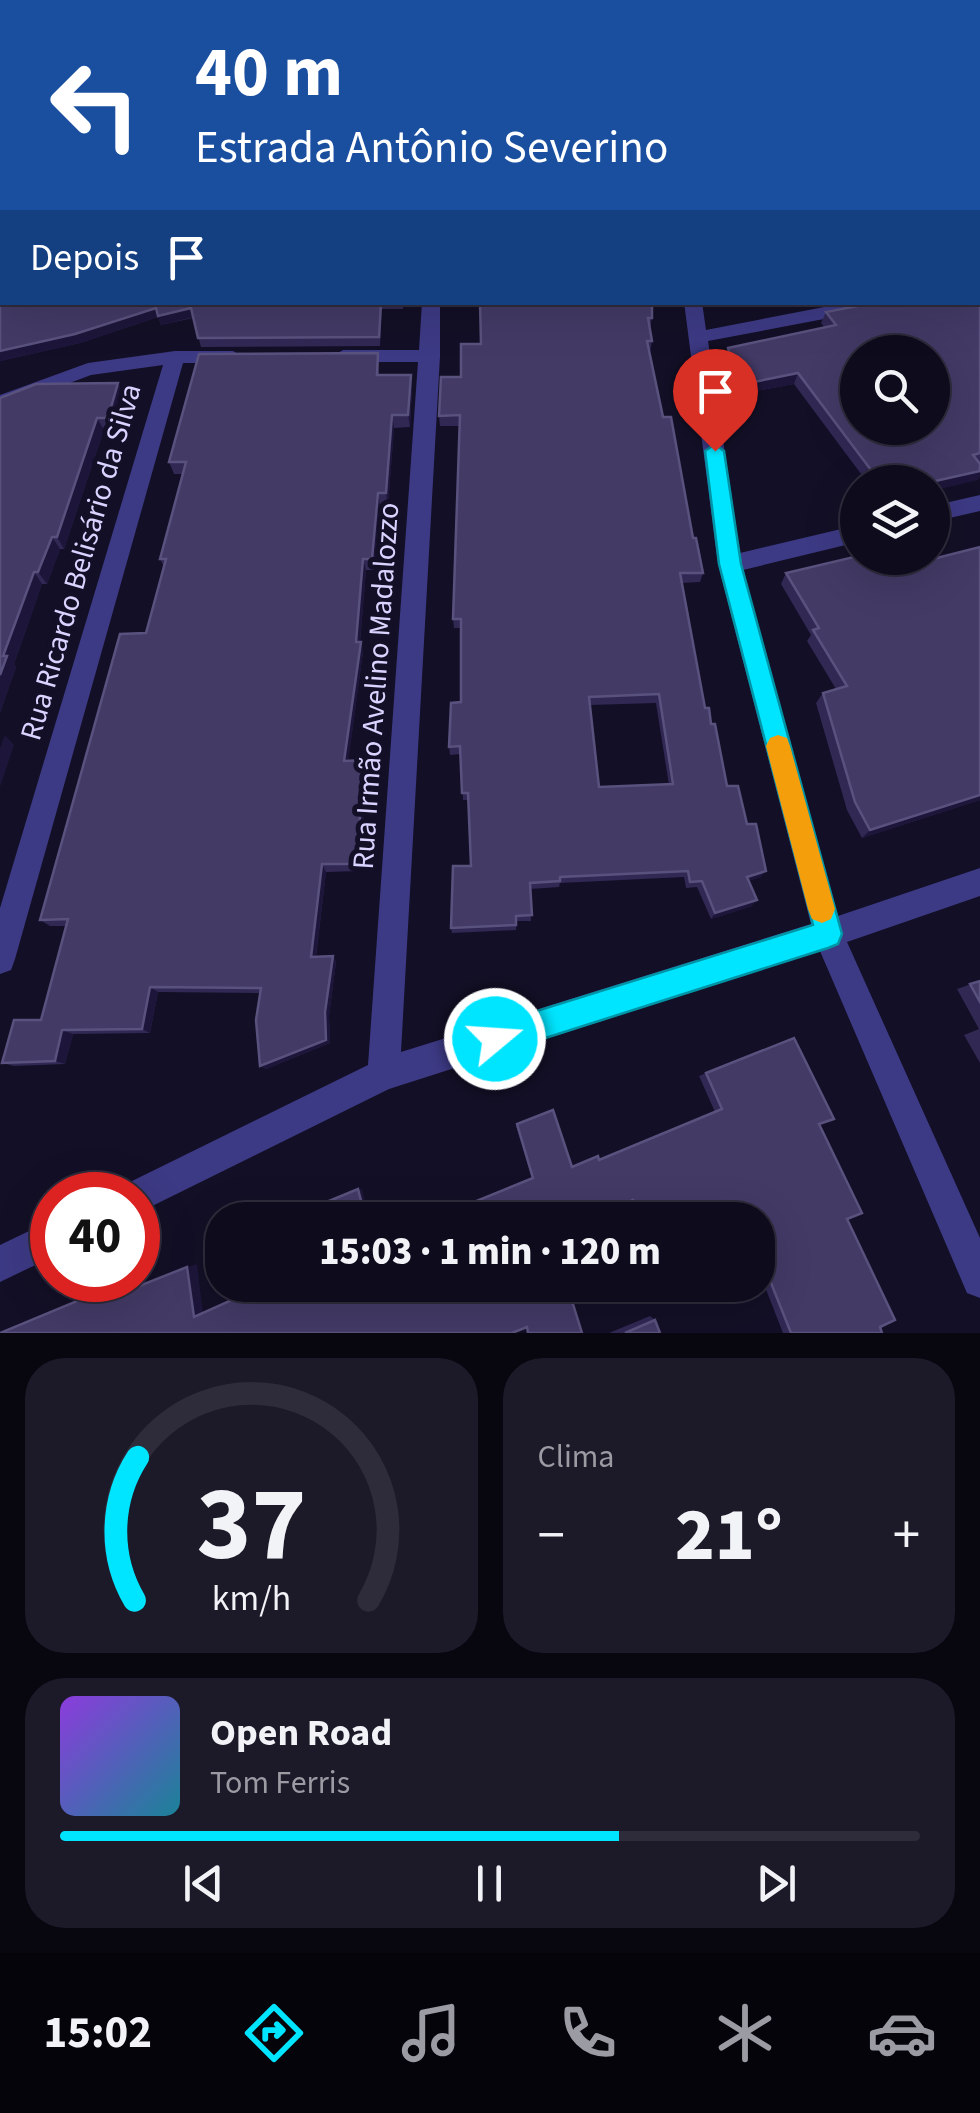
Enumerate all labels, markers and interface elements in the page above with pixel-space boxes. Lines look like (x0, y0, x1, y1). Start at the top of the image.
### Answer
text: 40 m (195, 23, 343, 123)
icon: left (30, 40, 160, 170)
text: Estrada Antônio Severino (195, 116, 668, 180)
icon: arrive (159, 230, 214, 285)
text: Depois (30, 231, 139, 285)
map controls (840, 335, 950, 575)
button: search (840, 335, 950, 445)
pin (673, 349, 758, 452)
icon: arrive (688, 364, 743, 419)
street label: Rua Ricardo Belisário da Silva (9, 379, 153, 745)
button: layers (840, 465, 950, 575)
street label: Rua Irmão Avelino Madalozzo (342, 501, 410, 871)
position arrow (443, 987, 547, 1091)
speed limit sign: 40 (30, 1172, 160, 1302)
text: 15:03 · 1 min · 120 m (319, 1225, 661, 1279)
text: Clima (538, 1434, 614, 1480)
text: 37 (196, 1452, 306, 1600)
text: 21° (675, 1482, 783, 1589)
text: − (538, 1497, 565, 1575)
text: + (893, 1497, 920, 1575)
text: km/h (212, 1573, 291, 1624)
text: Open Road (210, 1706, 392, 1760)
text: Tom Ferris (210, 1760, 350, 1806)
icon: previous (176, 1856, 231, 1911)
icon: pause (462, 1856, 517, 1911)
icon: next (749, 1856, 804, 1911)
icon: directions (239, 1998, 309, 2068)
icon: music (396, 1998, 466, 2068)
icon: phone (553, 1998, 623, 2068)
icon: climate (710, 1998, 780, 2068)
icon: car (867, 1998, 937, 2068)
text: 15:02 (43, 2001, 152, 2065)

